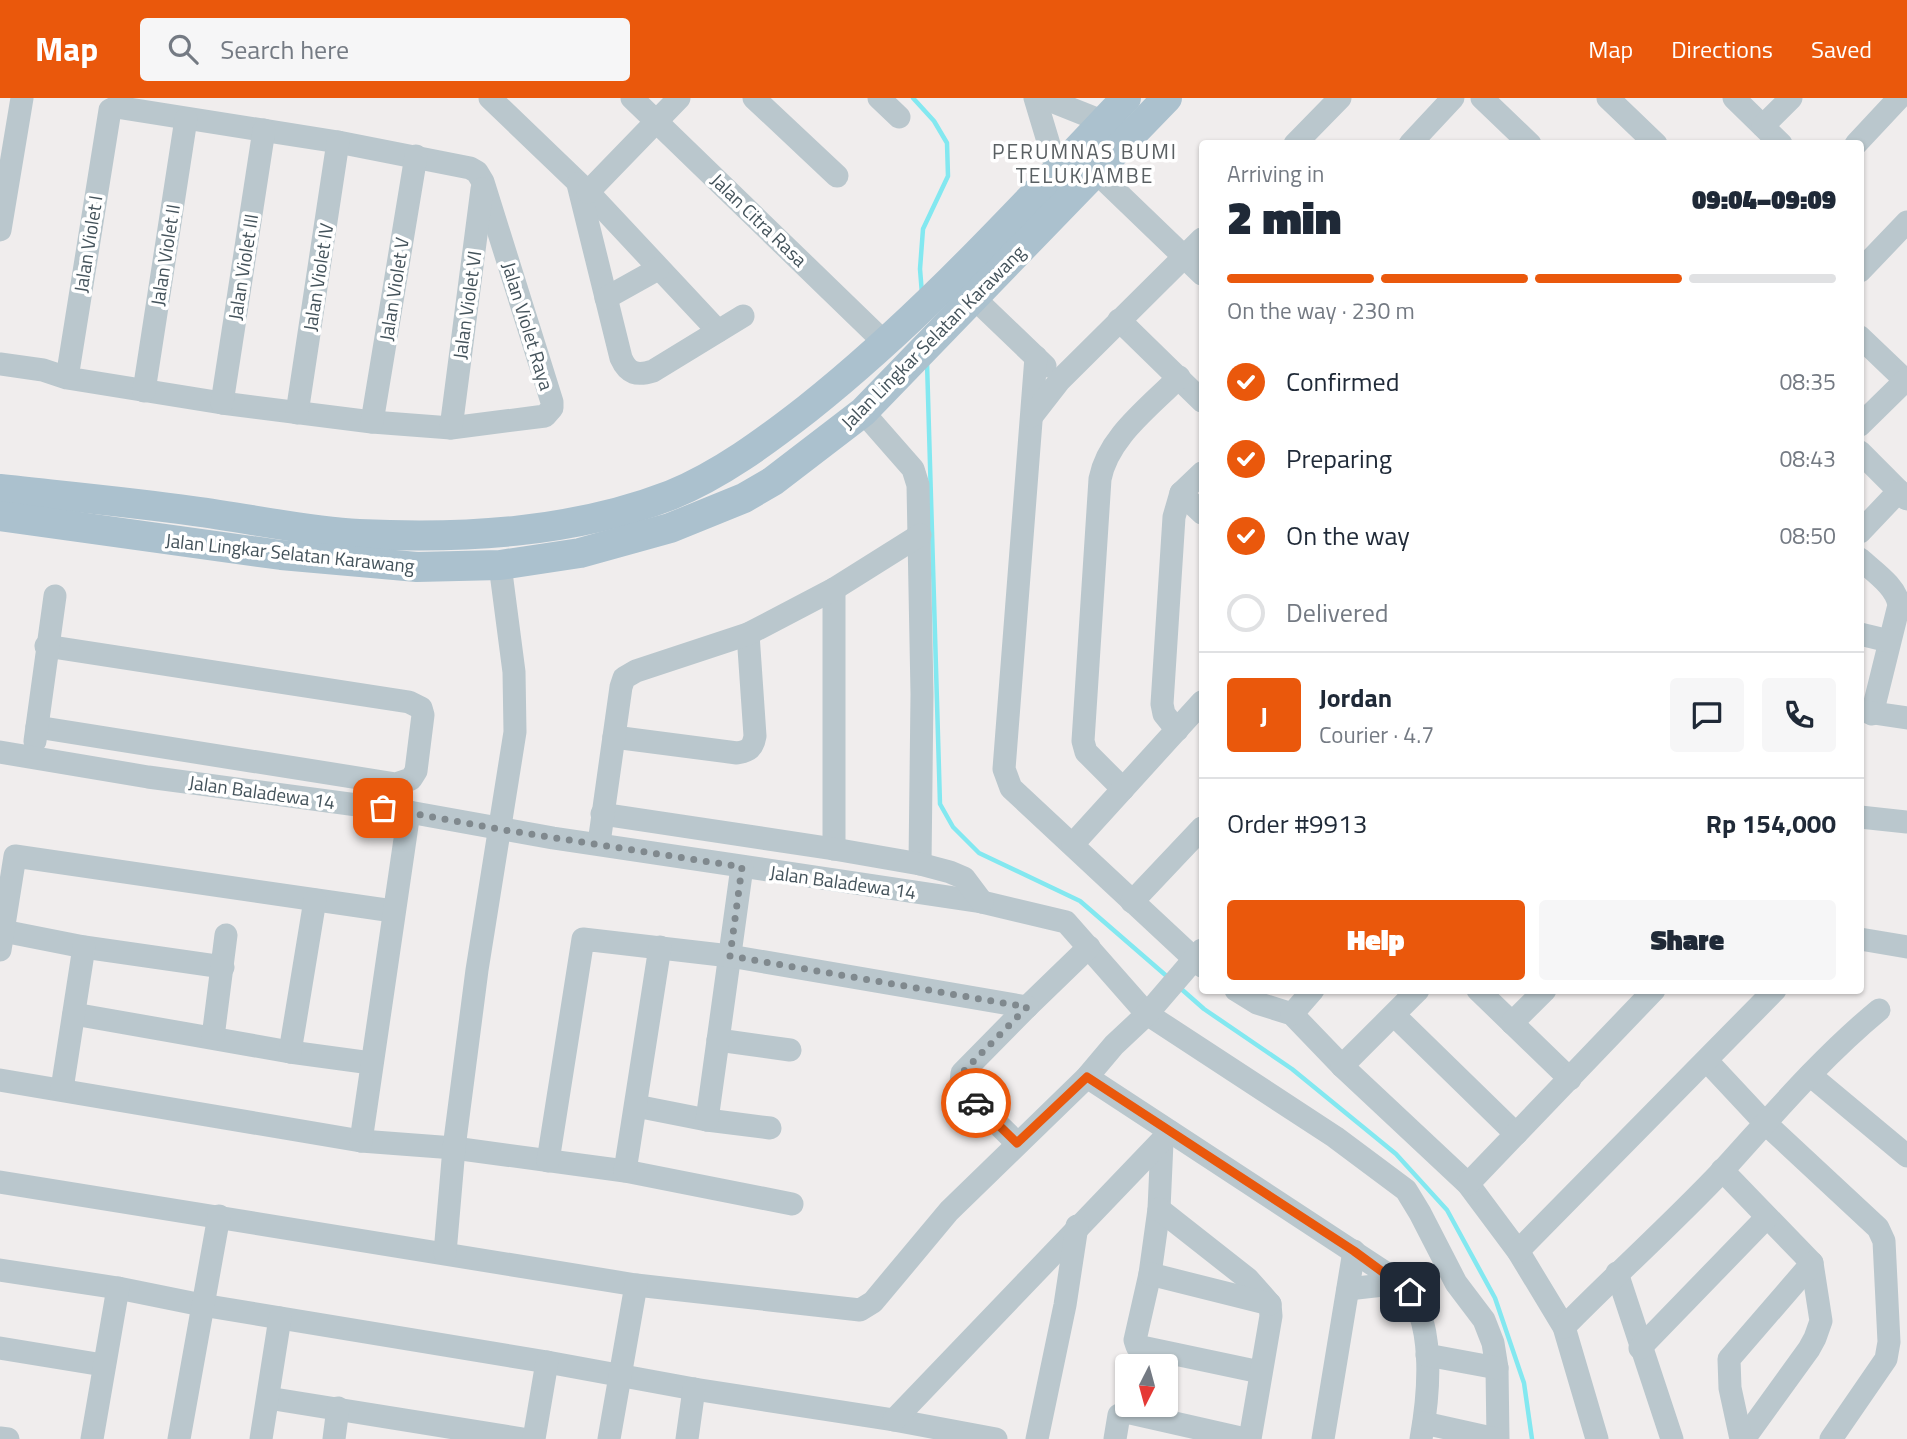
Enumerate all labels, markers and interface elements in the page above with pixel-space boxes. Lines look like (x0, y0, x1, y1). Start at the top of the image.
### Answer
search box (140, 18, 630, 81)
text: Map (35, 24, 98, 74)
icon: search (164, 30, 202, 68)
text: Search here (220, 30, 349, 69)
text: Map (1588, 31, 1633, 67)
text: Directions (1671, 31, 1773, 67)
text: Saved (1811, 31, 1872, 67)
district label: PERUMNAS BUMI TELUKJAMBE (992, 135, 1178, 191)
text: Arriving in (1227, 156, 1324, 191)
street label: Jalan Citra Rasa (705, 166, 814, 274)
text: 09:04–09:09 (1692, 180, 1836, 219)
text: 2 min (1227, 182, 1341, 252)
street label: Jalan Violet I (66, 193, 109, 295)
street label: Jalan Violet II (142, 202, 187, 308)
street label: Jalan Violet III (220, 212, 265, 322)
street label: Jalan Violet IV (295, 221, 340, 333)
street label: Jalan Violet V (371, 235, 416, 343)
street label: Jalan Lingkar Selatan Karawang (834, 238, 1032, 435)
street label: Jalan Violet VI (445, 249, 488, 361)
street label: Jalan Violet Raya (495, 258, 562, 394)
text: On the way · 230 m (1227, 293, 1415, 328)
text: Confirmed (1286, 362, 1400, 401)
icon: check (1227, 363, 1265, 401)
text: 08:35 (1779, 364, 1836, 399)
text: Preparing (1286, 439, 1392, 478)
icon: check (1227, 440, 1265, 478)
text: 08:43 (1779, 441, 1836, 476)
text: On the way (1286, 516, 1410, 555)
icon: check (1227, 517, 1265, 555)
text: 08:50 (1779, 518, 1836, 553)
street label: Jalan Lingkar Selatan Karawang (164, 525, 416, 580)
text: Delivered (1286, 593, 1389, 632)
text: Jordan (1319, 678, 1392, 717)
button: chat (1670, 678, 1744, 752)
button: phone (1762, 678, 1836, 752)
text: J (1260, 696, 1268, 735)
text: Courier · 4.7 (1319, 717, 1434, 752)
street label: Jalan Baladewa 14 (187, 767, 337, 816)
pin (353, 778, 413, 838)
icon: bag (364, 789, 402, 827)
text: Order #9913 (1227, 804, 1367, 843)
text: Rp 154,000 (1706, 804, 1836, 843)
street label: Jalan Baladewa 14 (768, 857, 918, 906)
button: Help (1227, 900, 1525, 980)
button: Share (1539, 900, 1836, 980)
courier (941, 1068, 1011, 1138)
icon: car (957, 1084, 995, 1122)
pin (1380, 1262, 1440, 1322)
icon: home (1391, 1273, 1429, 1311)
north arrow (1115, 1354, 1178, 1418)
map controls (1115, 1354, 1178, 1417)

